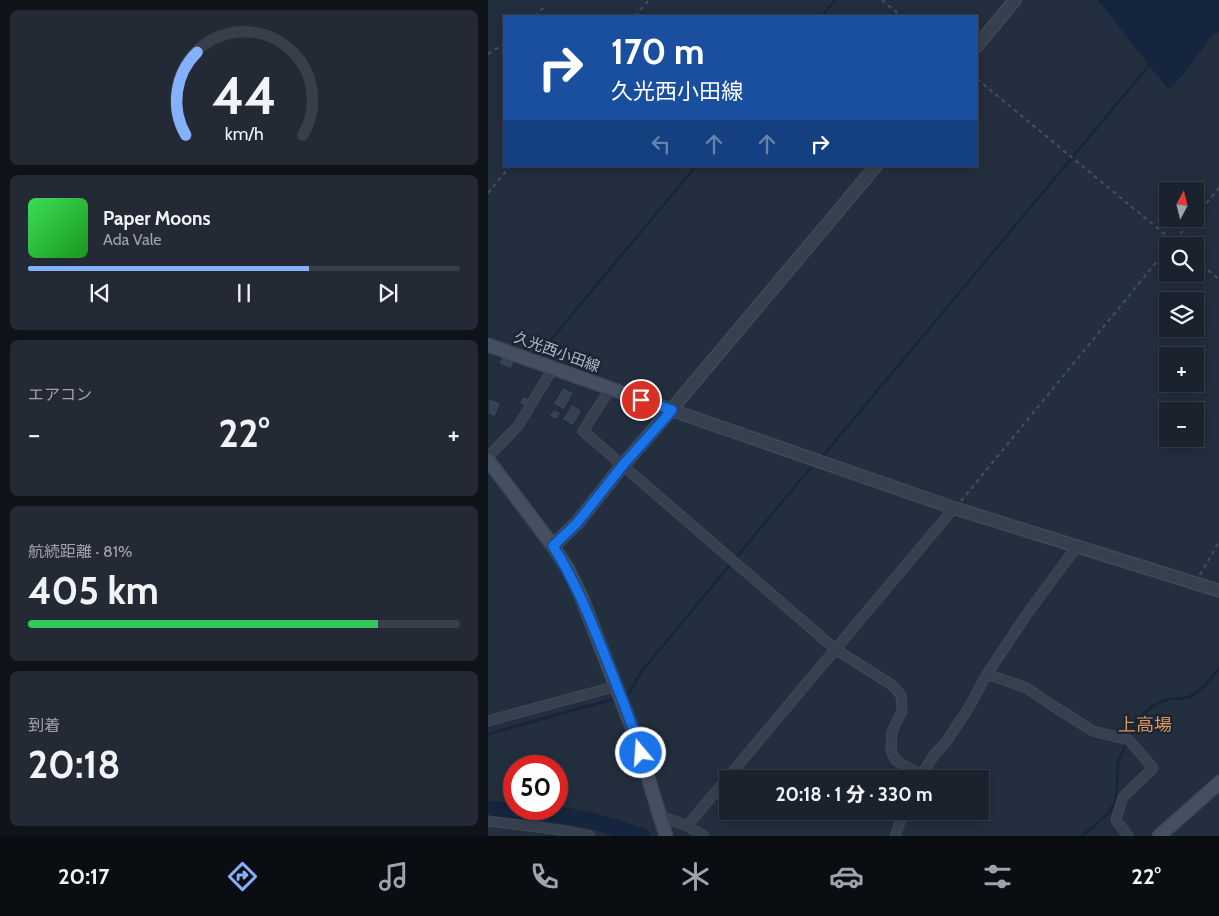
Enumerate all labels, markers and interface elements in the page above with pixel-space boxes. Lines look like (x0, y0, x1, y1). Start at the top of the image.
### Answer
text: 170 m (611, 30, 704, 73)
icon: right (528, 35, 593, 100)
text: 44 (212, 64, 276, 127)
text: 久光西小田線 (611, 78, 743, 105)
text: km/h (224, 123, 264, 144)
icon: left (647, 130, 675, 158)
icon: ahead (700, 130, 728, 158)
icon: ahead (753, 130, 781, 158)
icon: right (806, 130, 834, 158)
north arrow (1159, 182, 1204, 228)
map controls (1159, 182, 1204, 447)
text: Paper Moons (103, 207, 211, 230)
text: Ada Vale (103, 230, 162, 249)
button: search (1159, 237, 1204, 282)
icon: previous (86, 279, 114, 307)
icon: pause (230, 279, 258, 307)
icon: next (374, 279, 402, 307)
button: layers (1159, 292, 1204, 337)
street label: 久光西小田線 (512, 328, 602, 376)
button: + (1159, 347, 1204, 392)
pin (620, 379, 662, 421)
text: エアコン (28, 385, 92, 404)
icon: arrive (627, 386, 655, 414)
button: − (1159, 402, 1204, 447)
text: 22° (218, 410, 270, 457)
text: − (28, 417, 40, 451)
text: + (448, 417, 460, 451)
text: 航続距離 · 81% (28, 542, 132, 561)
text: 405 km (28, 567, 159, 614)
district label: 上高場 (1118, 714, 1172, 736)
text: 到着 (28, 716, 60, 735)
position arrow (614, 726, 666, 778)
text: 20:18 (28, 741, 120, 788)
speed limit sign: 50 (503, 755, 568, 820)
text: 20:18 · 1 分 · 330 m (775, 783, 933, 806)
icon: directions (225, 859, 260, 894)
icon: music (376, 859, 411, 894)
icon: phone (527, 859, 562, 894)
icon: climate (678, 859, 713, 894)
icon: car (829, 859, 864, 894)
icon: filters (980, 859, 1015, 894)
text: 20:17 (58, 863, 109, 890)
text: 22° (1131, 863, 1161, 890)

